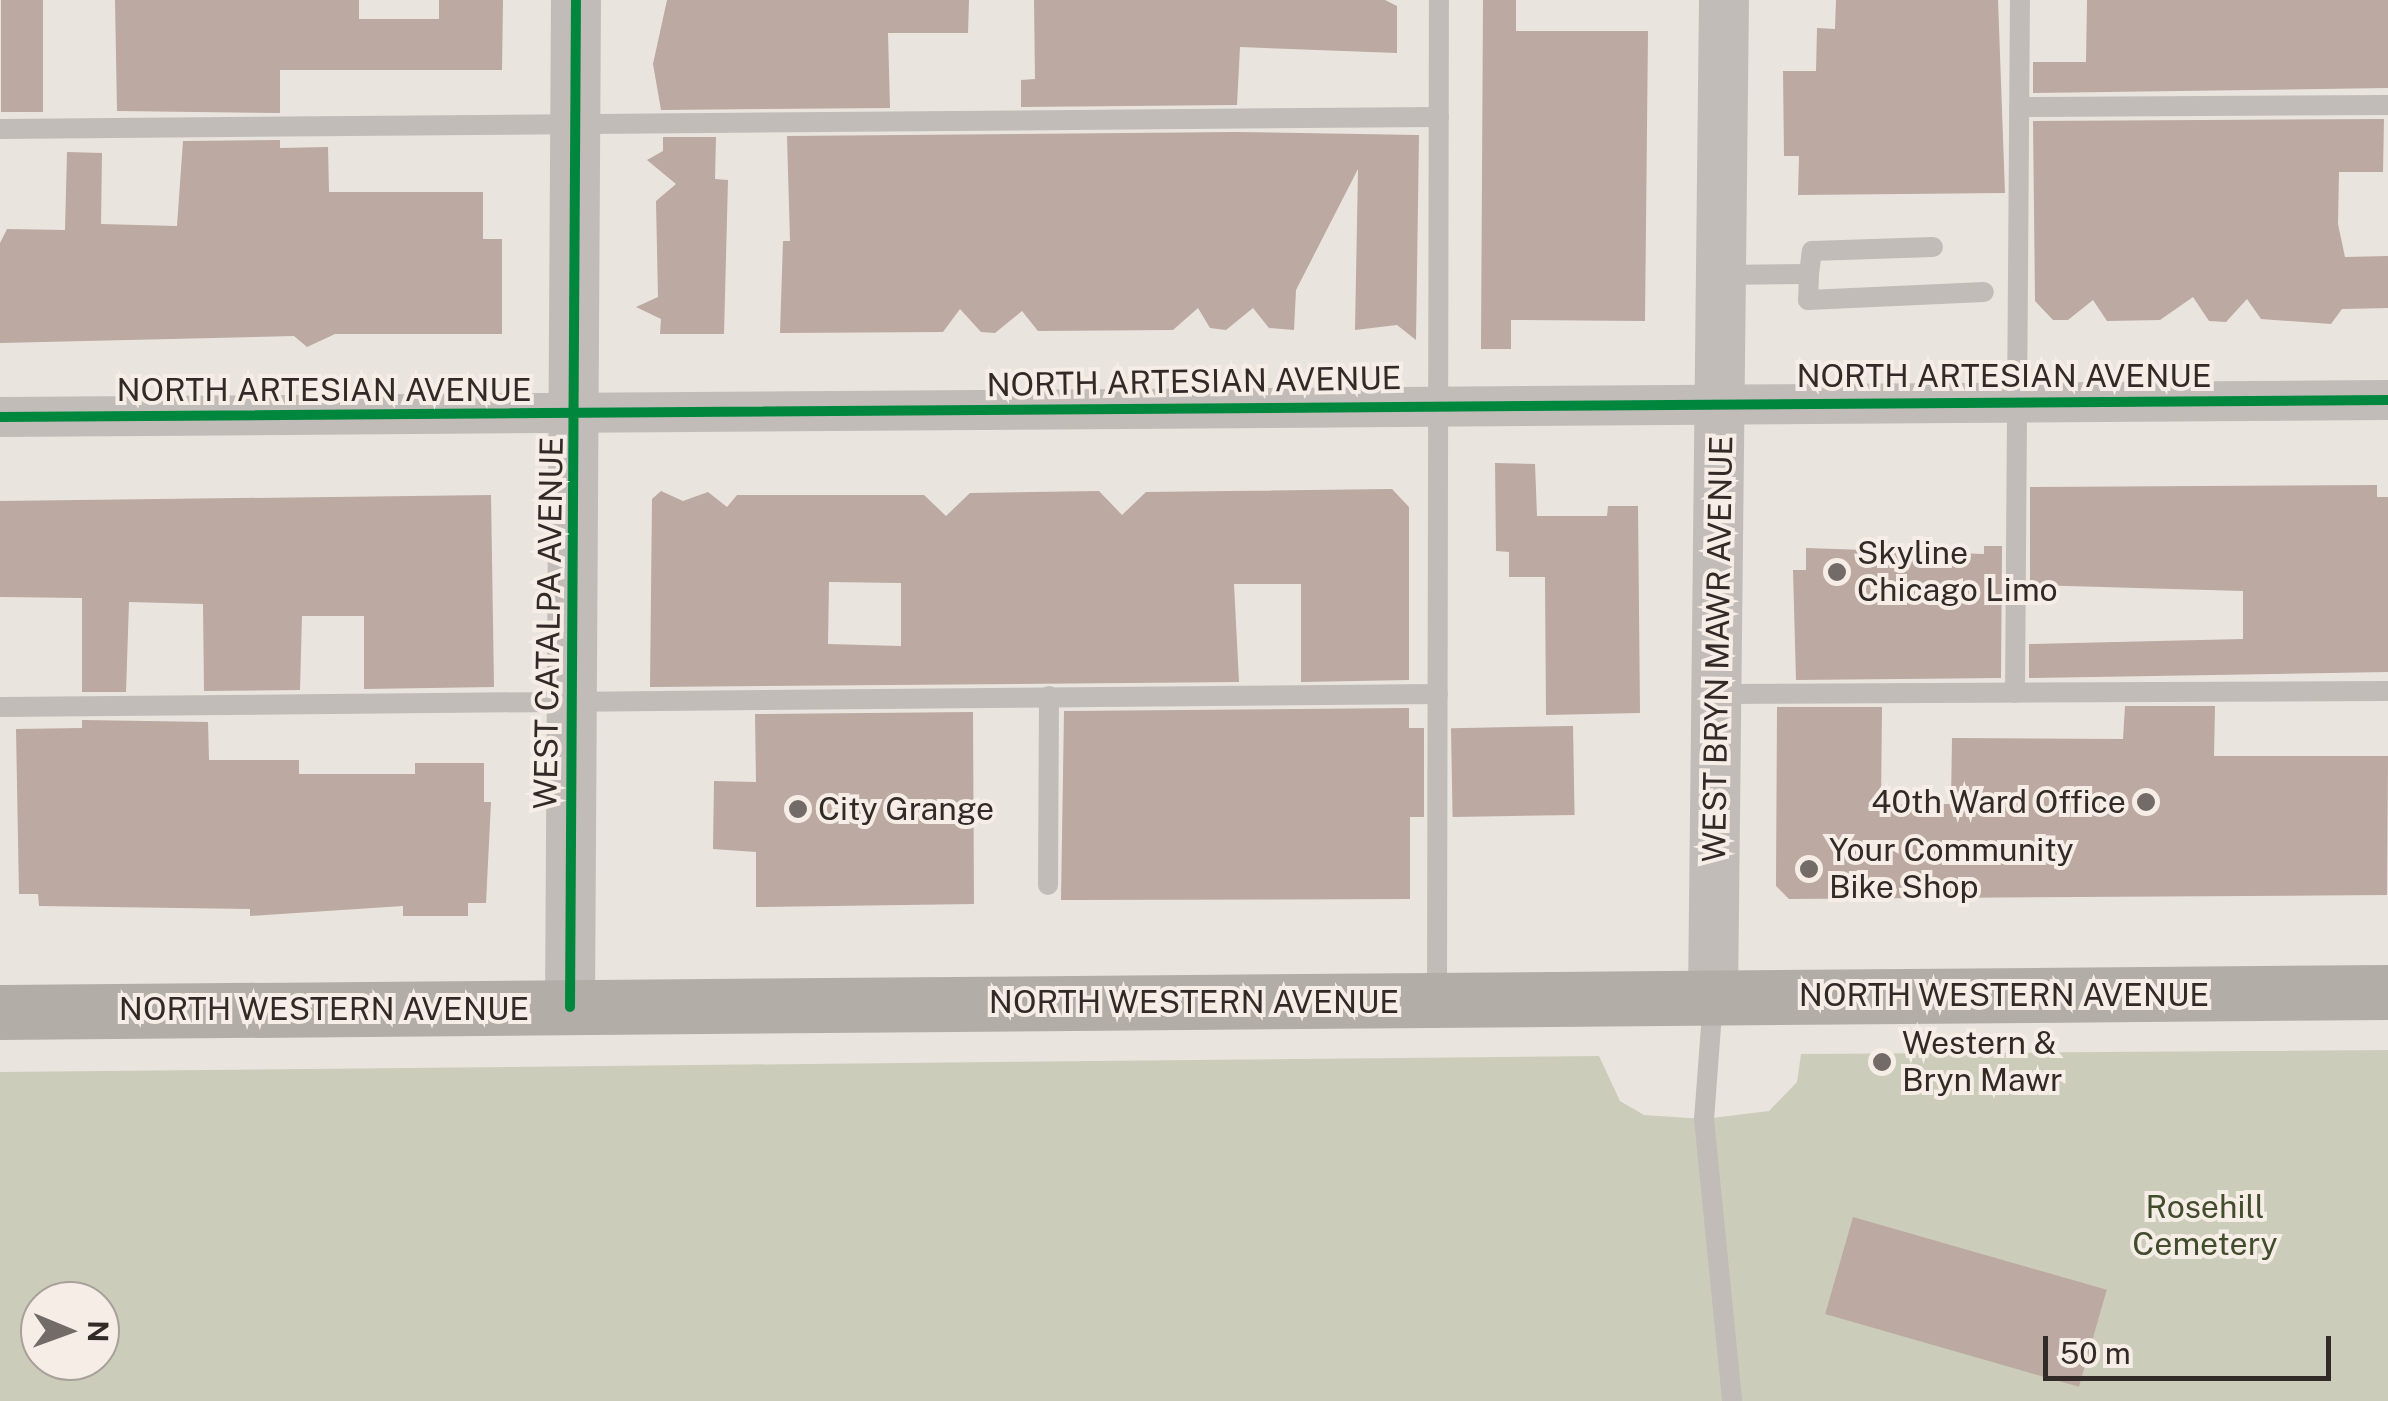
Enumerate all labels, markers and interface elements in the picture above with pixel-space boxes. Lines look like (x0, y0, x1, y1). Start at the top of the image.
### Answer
street label: NORTH ARTESIAN AVENUE (1796, 357, 2212, 395)
street label: NORTH ARTESIAN AVENUE (986, 359, 1402, 405)
street label: NORTH ARTESIAN AVENUE (116, 371, 532, 409)
street label: WEST BRYN MAWR AVENUE (1695, 435, 1741, 863)
street label: WEST CATALPA AVENUE (527, 436, 571, 810)
place label: Skyline Chicago Limo (1857, 535, 2058, 610)
marker: Skyline Chicago Limo (1826, 561, 1848, 583)
place label: 40th Ward Office (1871, 783, 2126, 821)
place label: City Grange (818, 790, 994, 828)
marker: 40th Ward Office (2135, 791, 2157, 813)
marker: City Grange (787, 798, 809, 820)
place label: Your Community Bike Shop (1829, 832, 2074, 907)
marker: Your Community Bike Shop (1798, 858, 1820, 880)
street label: NORTH WESTERN AVENUE (1798, 976, 2210, 1014)
street label: NORTH WESTERN AVENUE (988, 983, 1400, 1021)
street label: NORTH WESTERN AVENUE (118, 990, 530, 1028)
place label: Western & Bryn Mawr (1902, 1025, 2063, 1100)
marker: Western & Bryn Mawr (1871, 1051, 1893, 1073)
park label: Rosehill Cemetery (2132, 1189, 2278, 1264)
north arrow (20, 1281, 120, 1381)
scale bar (2048, 1316, 2336, 1378)
text: N (82, 1320, 115, 1343)
text: 50 m (2060, 1335, 2131, 1371)

